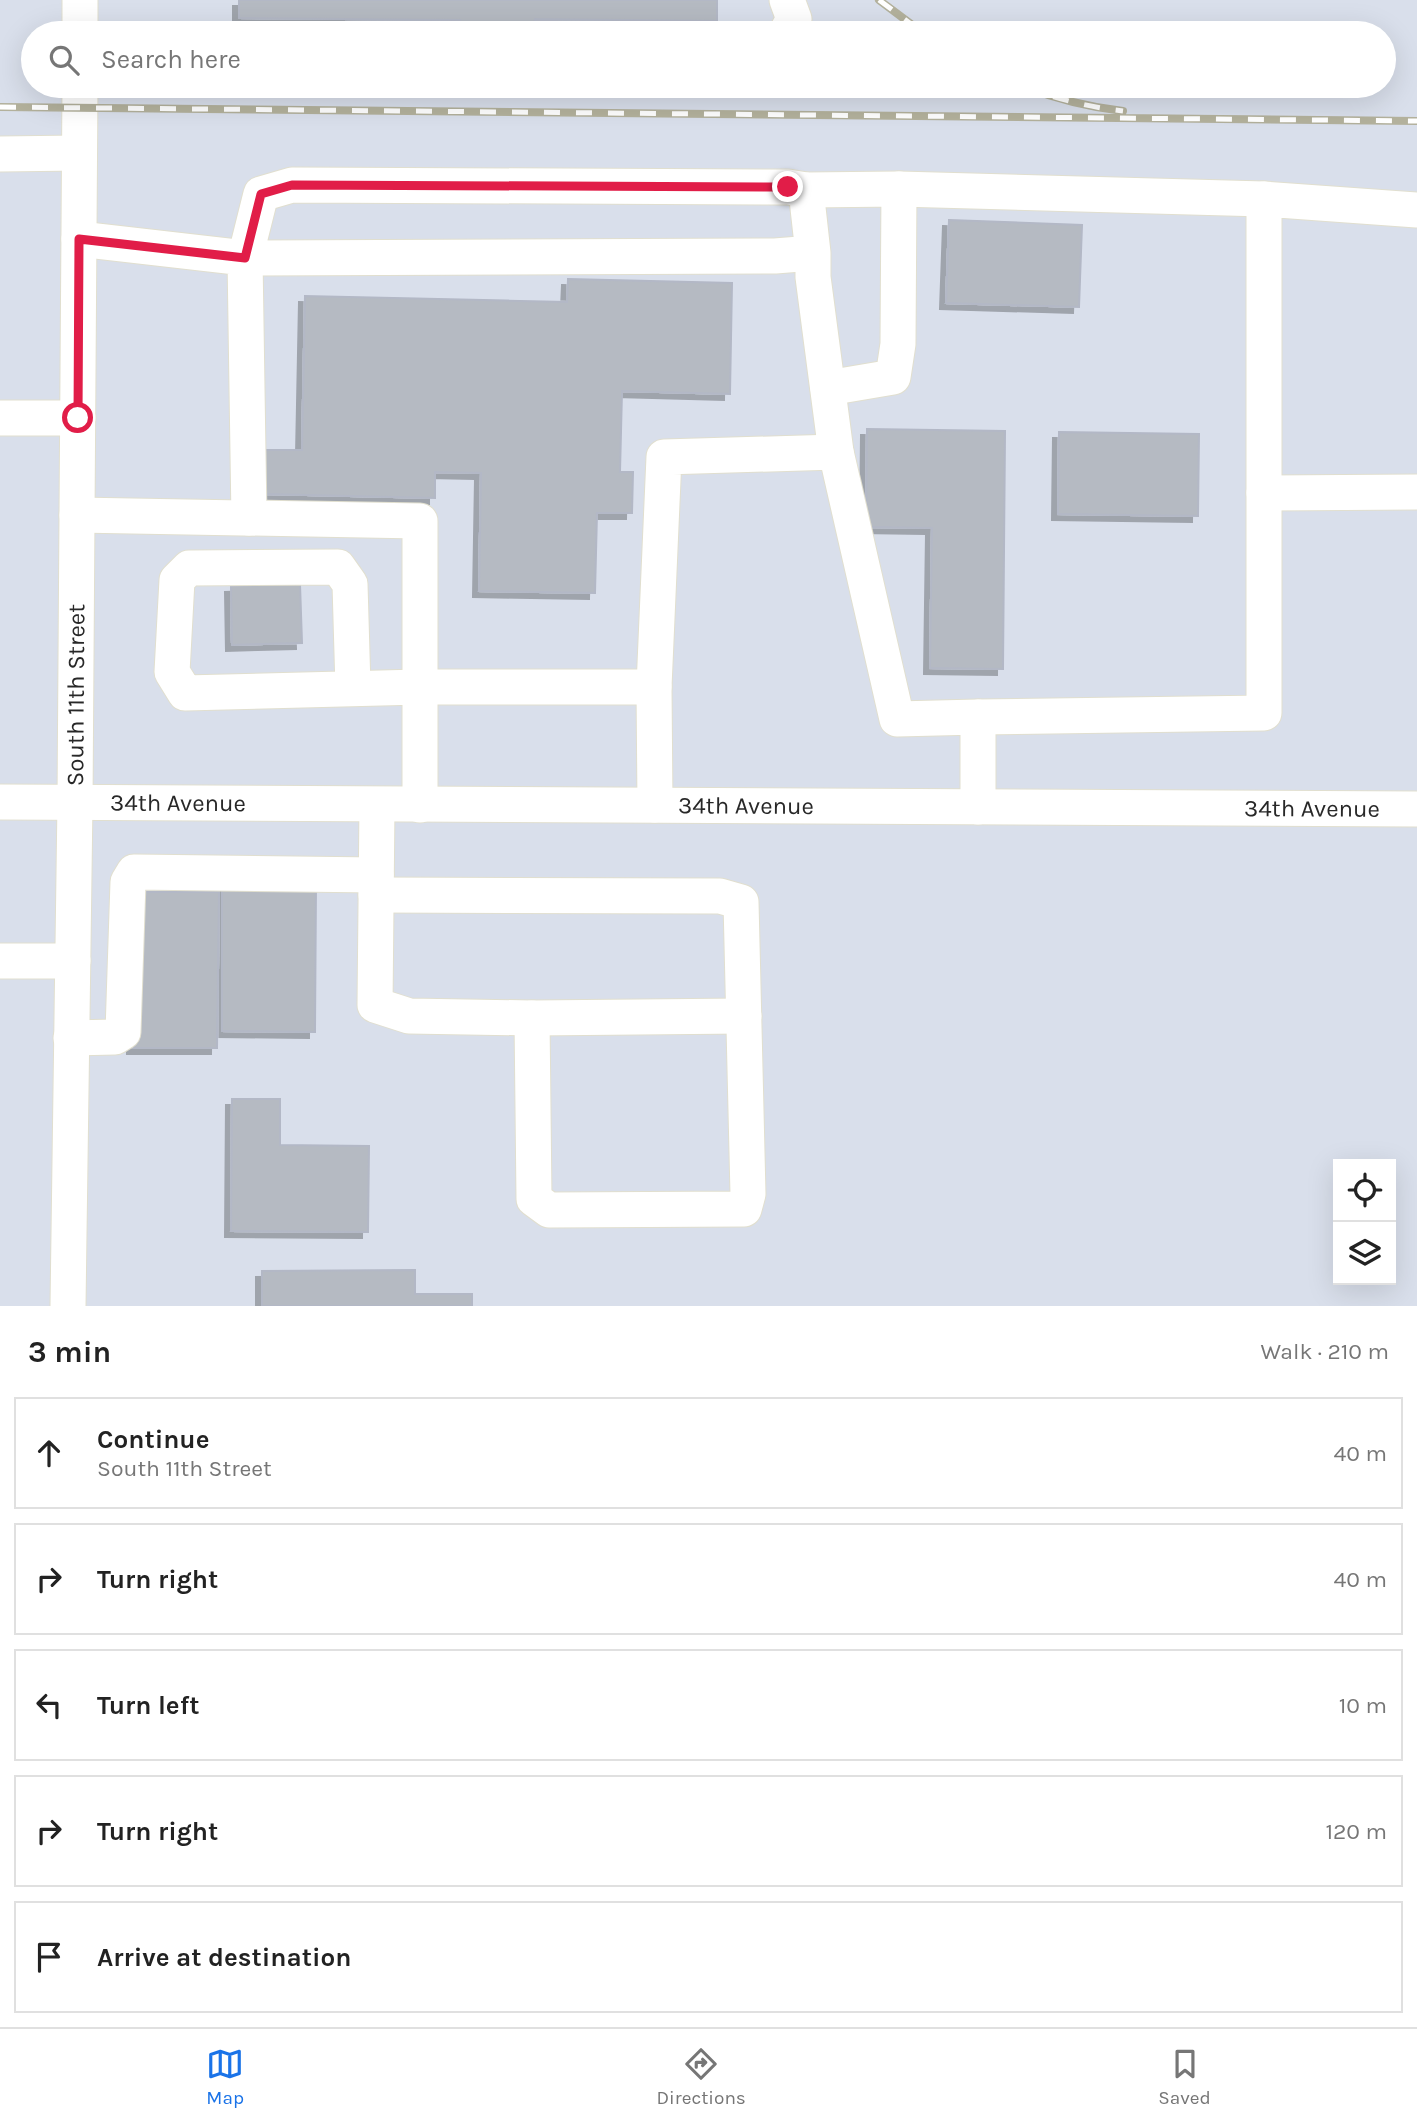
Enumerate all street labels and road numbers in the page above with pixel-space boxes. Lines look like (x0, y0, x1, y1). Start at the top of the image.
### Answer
street label: South 11th Street (61, 604, 90, 786)
street label: 34th Avenue (110, 789, 246, 817)
street label: 34th Avenue (678, 791, 814, 820)
street label: 34th Avenue (1244, 794, 1380, 823)

